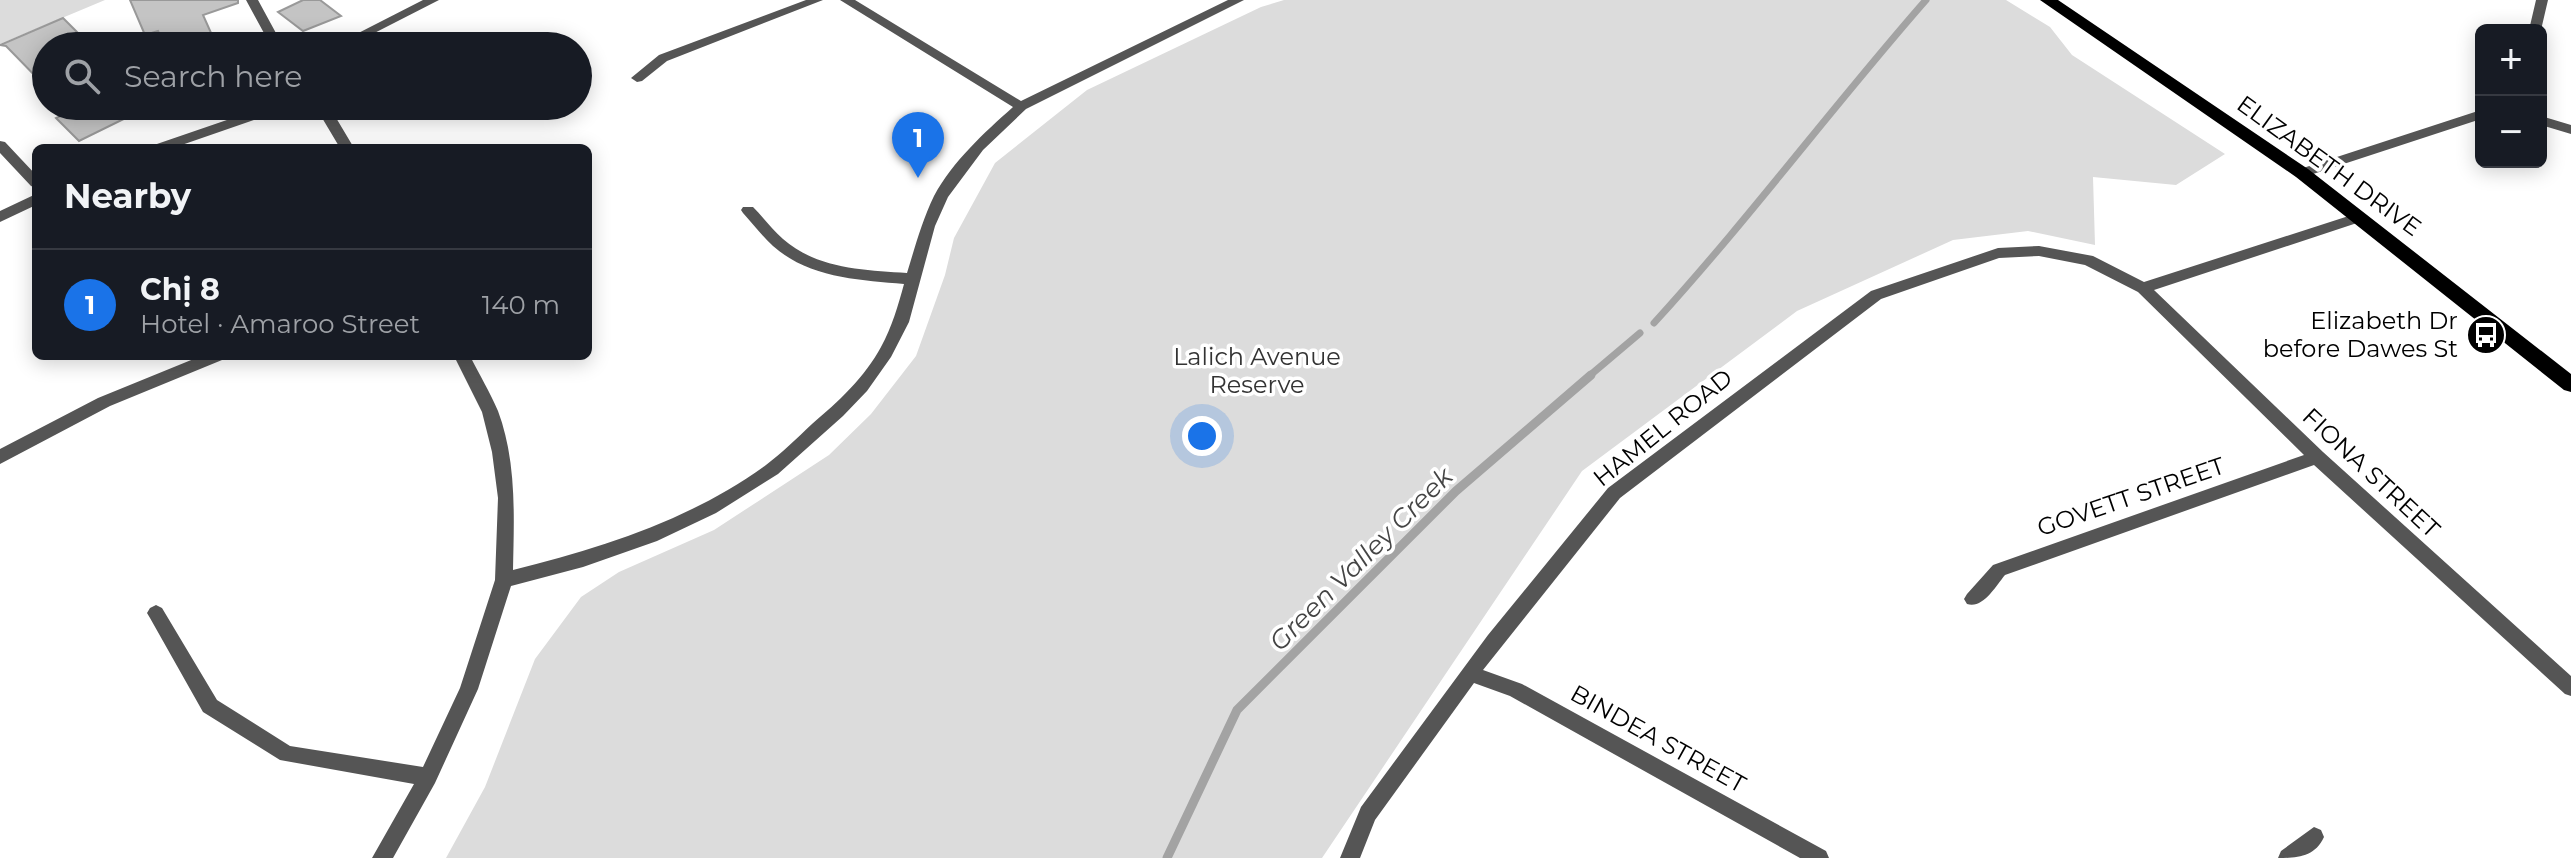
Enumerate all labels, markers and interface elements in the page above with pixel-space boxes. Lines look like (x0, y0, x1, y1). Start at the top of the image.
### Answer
map controls (2475, 24, 2547, 168)
button: + (2475, 24, 2547, 96)
search box (32, 32, 592, 120)
icon: search (60, 54, 104, 98)
text: Search here (124, 58, 302, 95)
street label: ELIZABETH DRIVE (2232, 89, 2427, 242)
button: − (2475, 96, 2547, 168)
pin: 1 (892, 112, 944, 178)
text: Nearby (64, 175, 191, 217)
text: Chị 8 (140, 271, 220, 308)
text: 1 (85, 289, 95, 321)
text: 140 m (482, 289, 560, 321)
place label: Elizabeth Dr before Dawes St (2263, 306, 2458, 363)
text: Hotel · Amaroo Street (140, 308, 420, 340)
bus stop icon: Elizabeth Dr before Dawes St (2465, 314, 2507, 356)
park label: Lalich Avenue Reserve (1173, 342, 1341, 399)
street label: HAMEL ROAD (1587, 363, 1738, 493)
street label: FIONA STREET (2297, 402, 2446, 544)
your location (1182, 416, 1222, 456)
street label: GOVETT STREET (2033, 451, 2229, 542)
water label: Green Valley Creek (1263, 459, 1461, 657)
street label: BINDEA STREET (1566, 678, 1751, 799)

